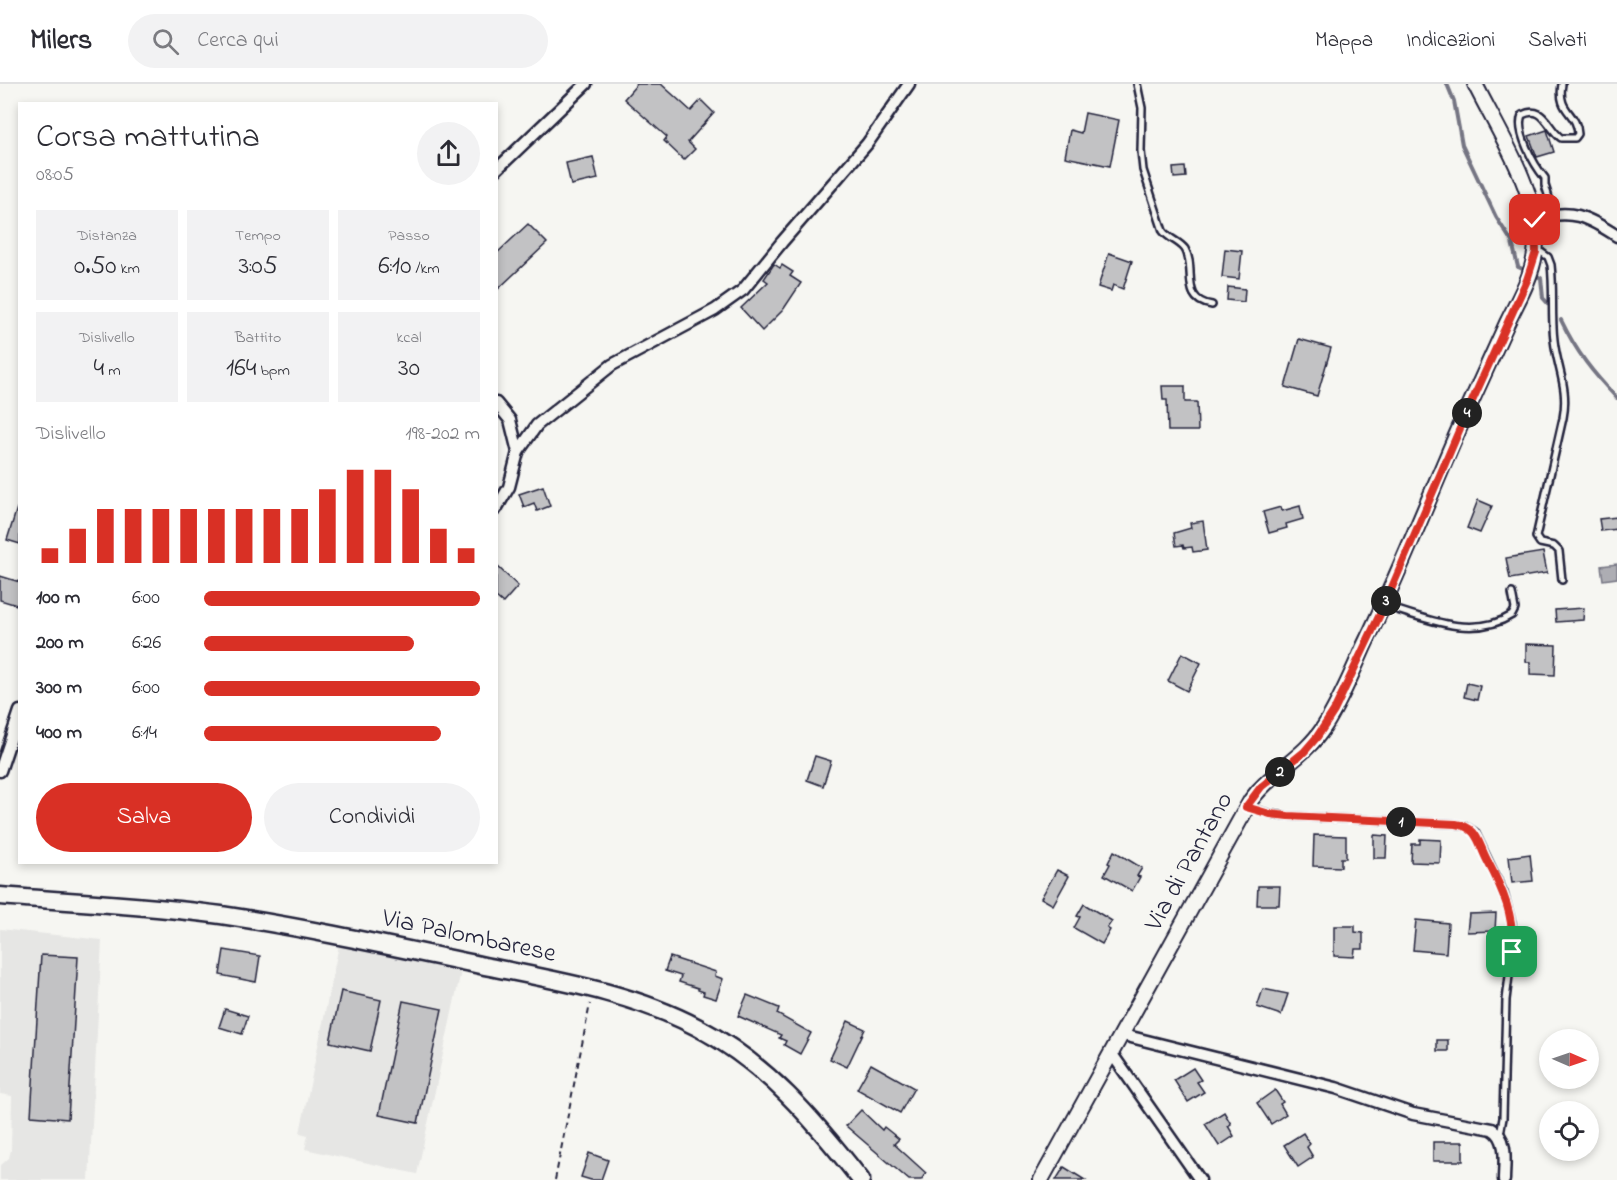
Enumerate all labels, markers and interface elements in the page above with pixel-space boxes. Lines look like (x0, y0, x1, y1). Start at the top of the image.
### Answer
search box (128, 14, 548, 68)
text: Milers (30, 21, 92, 62)
icon: search (149, 25, 182, 58)
text: Cerca qui (197, 25, 279, 57)
text: Mappa (1315, 26, 1373, 56)
text: Indicazioni (1406, 26, 1495, 56)
text: Salvati (1528, 26, 1587, 56)
text: Corsa mattutina (36, 114, 260, 162)
button: share (417, 122, 480, 185)
text: 08:05 (36, 161, 74, 190)
pin (1509, 194, 1560, 245)
icon: check (1518, 203, 1551, 236)
text: Distanza (77, 224, 137, 248)
text: Tempo (235, 224, 281, 248)
text: Passo (388, 224, 430, 248)
text: 0.50 (74, 248, 117, 286)
text: 3:05 (238, 248, 278, 286)
text: 6:10 (378, 248, 411, 286)
text: km (117, 257, 140, 281)
text: /km (411, 257, 440, 281)
text: Dislivello (79, 326, 135, 350)
text: Battito (235, 326, 281, 350)
text: kcal (396, 326, 422, 350)
text: 4 (93, 350, 104, 388)
text: 164 (226, 350, 256, 388)
text: 30 (398, 350, 420, 388)
text: m (104, 359, 121, 383)
text: bpm (256, 359, 290, 383)
pin: 4 (1452, 398, 1482, 428)
text: 4 (1464, 401, 1470, 425)
text: Dislivello (36, 420, 106, 449)
text: 198–202 m (405, 420, 480, 449)
text: 100 m (36, 584, 80, 613)
text: 6:00 (132, 584, 160, 613)
pin: 3 (1371, 586, 1401, 616)
text: 3 (1383, 589, 1389, 613)
text: 200 m (36, 629, 84, 658)
text: 6:26 (132, 629, 161, 658)
text: 300 m (36, 674, 82, 703)
text: 6:00 (132, 674, 160, 703)
text: 400 m (36, 719, 82, 748)
text: 6:14 (132, 719, 157, 748)
pin: 2 (1265, 757, 1295, 787)
text: 2 (1276, 760, 1284, 784)
button: Salva (36, 783, 252, 852)
button: Condividi (264, 783, 480, 852)
street label: Via di Pantano (1136, 785, 1244, 939)
pin: 1 (1386, 807, 1416, 837)
text: 1 (1398, 810, 1404, 834)
street label: Via Palombarese (378, 900, 560, 974)
pin (1486, 926, 1537, 977)
icon: arrive (1495, 935, 1528, 968)
north arrow (1539, 1029, 1599, 1089)
map controls (1539, 1029, 1599, 1161)
button: locate (1539, 1101, 1599, 1161)

